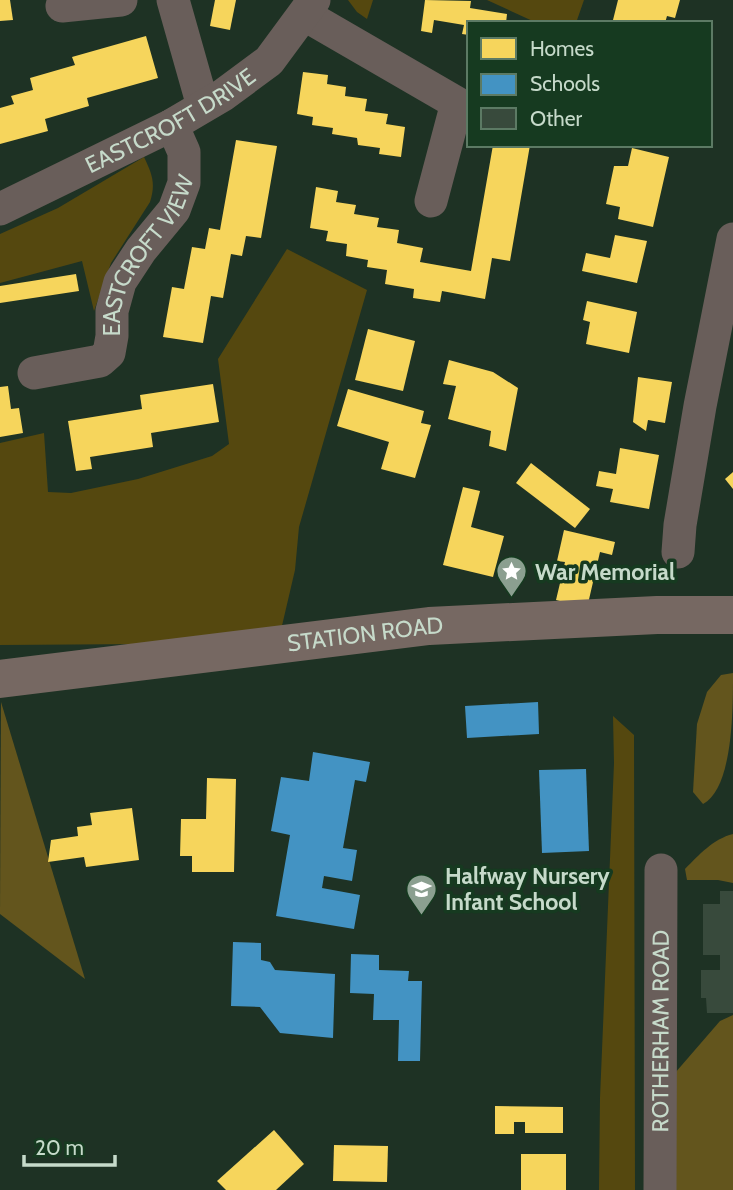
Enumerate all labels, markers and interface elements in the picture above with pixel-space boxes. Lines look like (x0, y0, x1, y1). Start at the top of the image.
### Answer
legend (467, 21, 712, 147)
text: Homes (530, 36, 594, 61)
street label: EASTCROFT DRIVE (81, 62, 261, 179)
text: Schools (530, 71, 600, 96)
text: Other (530, 106, 582, 131)
street label: EASTCROFT VIEW (98, 171, 200, 336)
place icon: War Memorial (495, 555, 529, 599)
place label: War Memorial (535, 558, 675, 586)
street label: STATION ROAD (286, 611, 444, 657)
place label: Halfway Nursery Infant School (445, 862, 610, 916)
school or university icon: Halfway Nursery Infant School (405, 872, 439, 916)
street label: ROTHERHAM ROAD (646, 930, 675, 1132)
scale bar (24, 1124, 116, 1168)
text: 20 m (35, 1135, 84, 1160)

